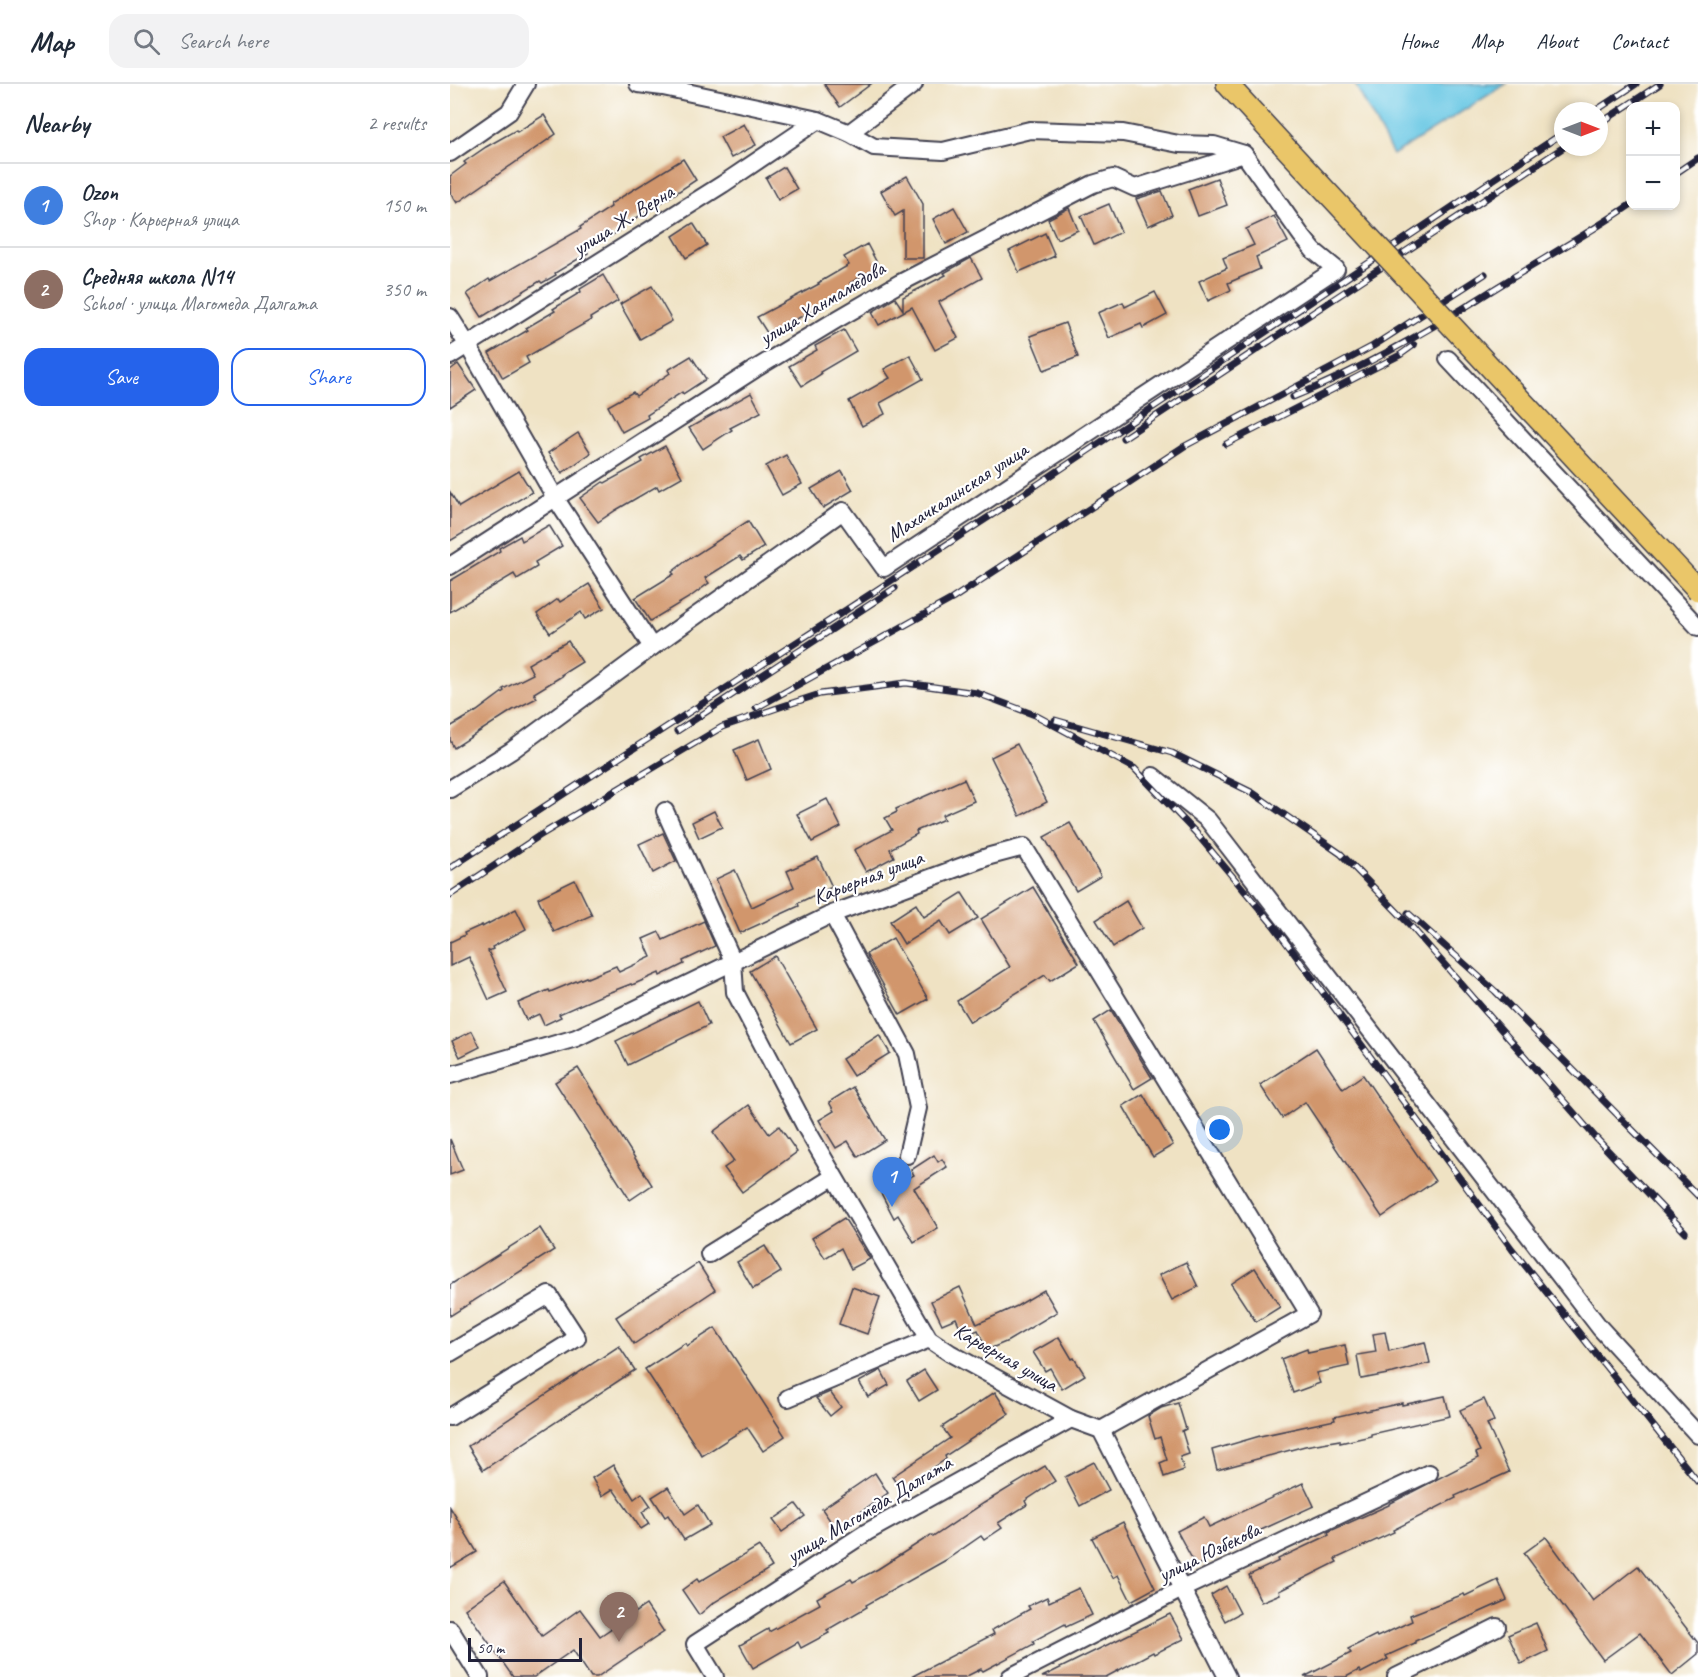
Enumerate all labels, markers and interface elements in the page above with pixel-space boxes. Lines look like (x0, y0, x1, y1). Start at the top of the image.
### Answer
search box (109, 14, 529, 68)
text: Map (30, 24, 73, 59)
icon: search (130, 25, 163, 58)
text: Search here (178, 27, 268, 55)
text: Home (1400, 28, 1438, 54)
text: Map (1471, 28, 1503, 54)
text: About (1536, 28, 1578, 54)
text: Contact (1611, 28, 1668, 54)
north arrow (1554, 102, 1608, 156)
map controls (1626, 102, 1680, 210)
button: + (1626, 102, 1680, 156)
text: Nearby (24, 107, 89, 140)
text: 2 results (367, 111, 426, 136)
button: − (1626, 156, 1680, 210)
street label: улица Ж. Верна (566, 178, 680, 262)
text: Ozon (81, 179, 118, 207)
text: 1 (39, 193, 48, 218)
text: 150 m (383, 193, 426, 218)
text: Shop · Карьерная улица (81, 207, 239, 232)
street label: улица Ханмамедова (753, 255, 891, 352)
text: Средняя школа N14 (81, 263, 233, 291)
text: 2 (39, 277, 48, 302)
text: 350 m (383, 277, 426, 302)
text: School · улица Магомеда Далгата (81, 291, 317, 316)
button: Save (24, 348, 219, 406)
button: Share (231, 348, 426, 406)
street label: Махачкалинская улица (881, 435, 1035, 547)
street label: Карьерная улица (809, 844, 928, 910)
your location (1205, 1115, 1234, 1144)
pin: 1 (872, 1158, 912, 1207)
street label: Карьерная улица (949, 1317, 1064, 1398)
street label: улица Магомеда Далгата (780, 1448, 958, 1570)
street label: улица Юзбекова (1152, 1515, 1266, 1589)
pin: 2 (600, 1592, 638, 1642)
scale bar (468, 1635, 582, 1662)
text: 50 m (477, 1638, 504, 1658)

